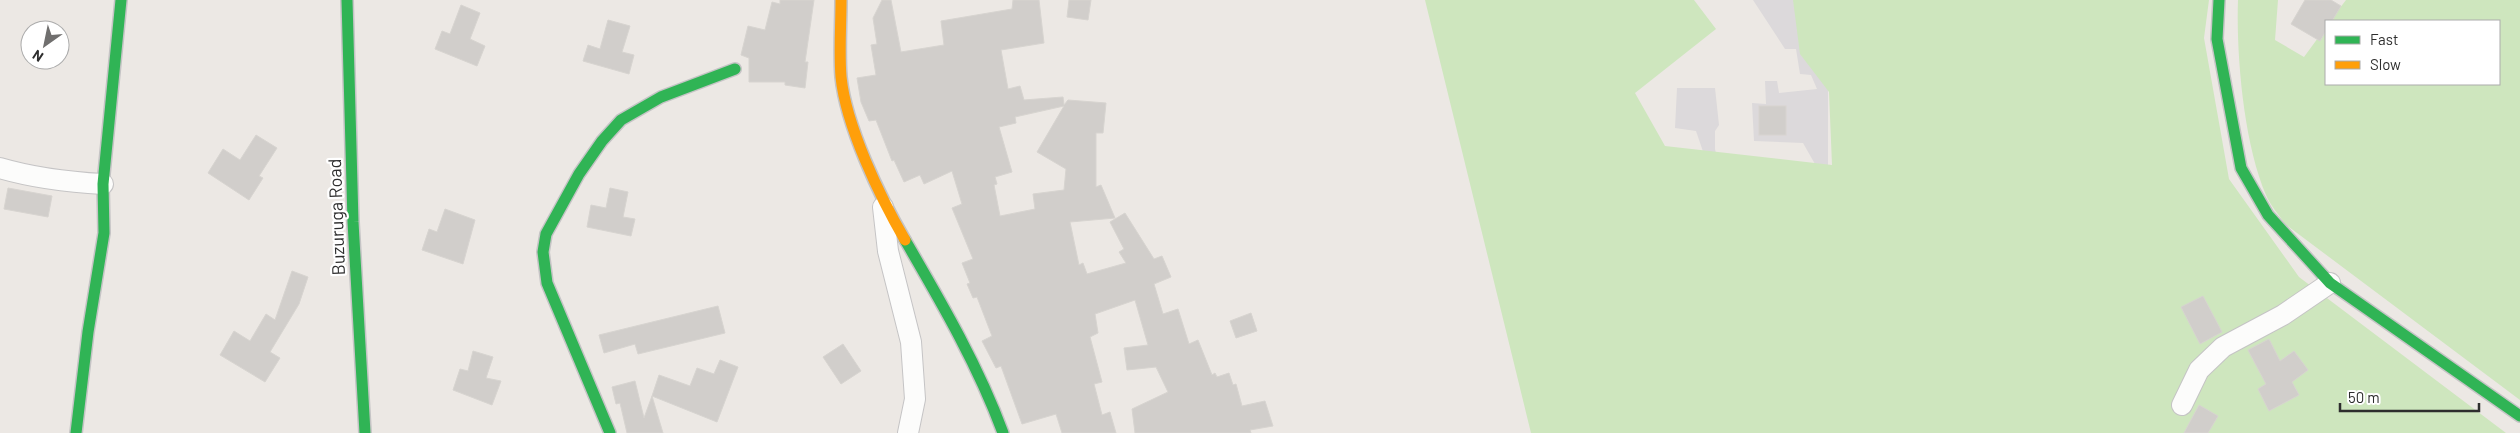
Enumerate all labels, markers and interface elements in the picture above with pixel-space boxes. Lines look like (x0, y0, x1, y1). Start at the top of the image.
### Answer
north arrow (20, 20, 70, 70)
legend (2325, 20, 2500, 85)
text: Fast (2370, 30, 2398, 48)
text: N (29, 47, 46, 66)
text: Slow (2370, 55, 2401, 73)
street label: Buzuruga Road (323, 158, 349, 276)
scale bar (2340, 380, 2479, 412)
text: 50 m (2348, 388, 2380, 406)

